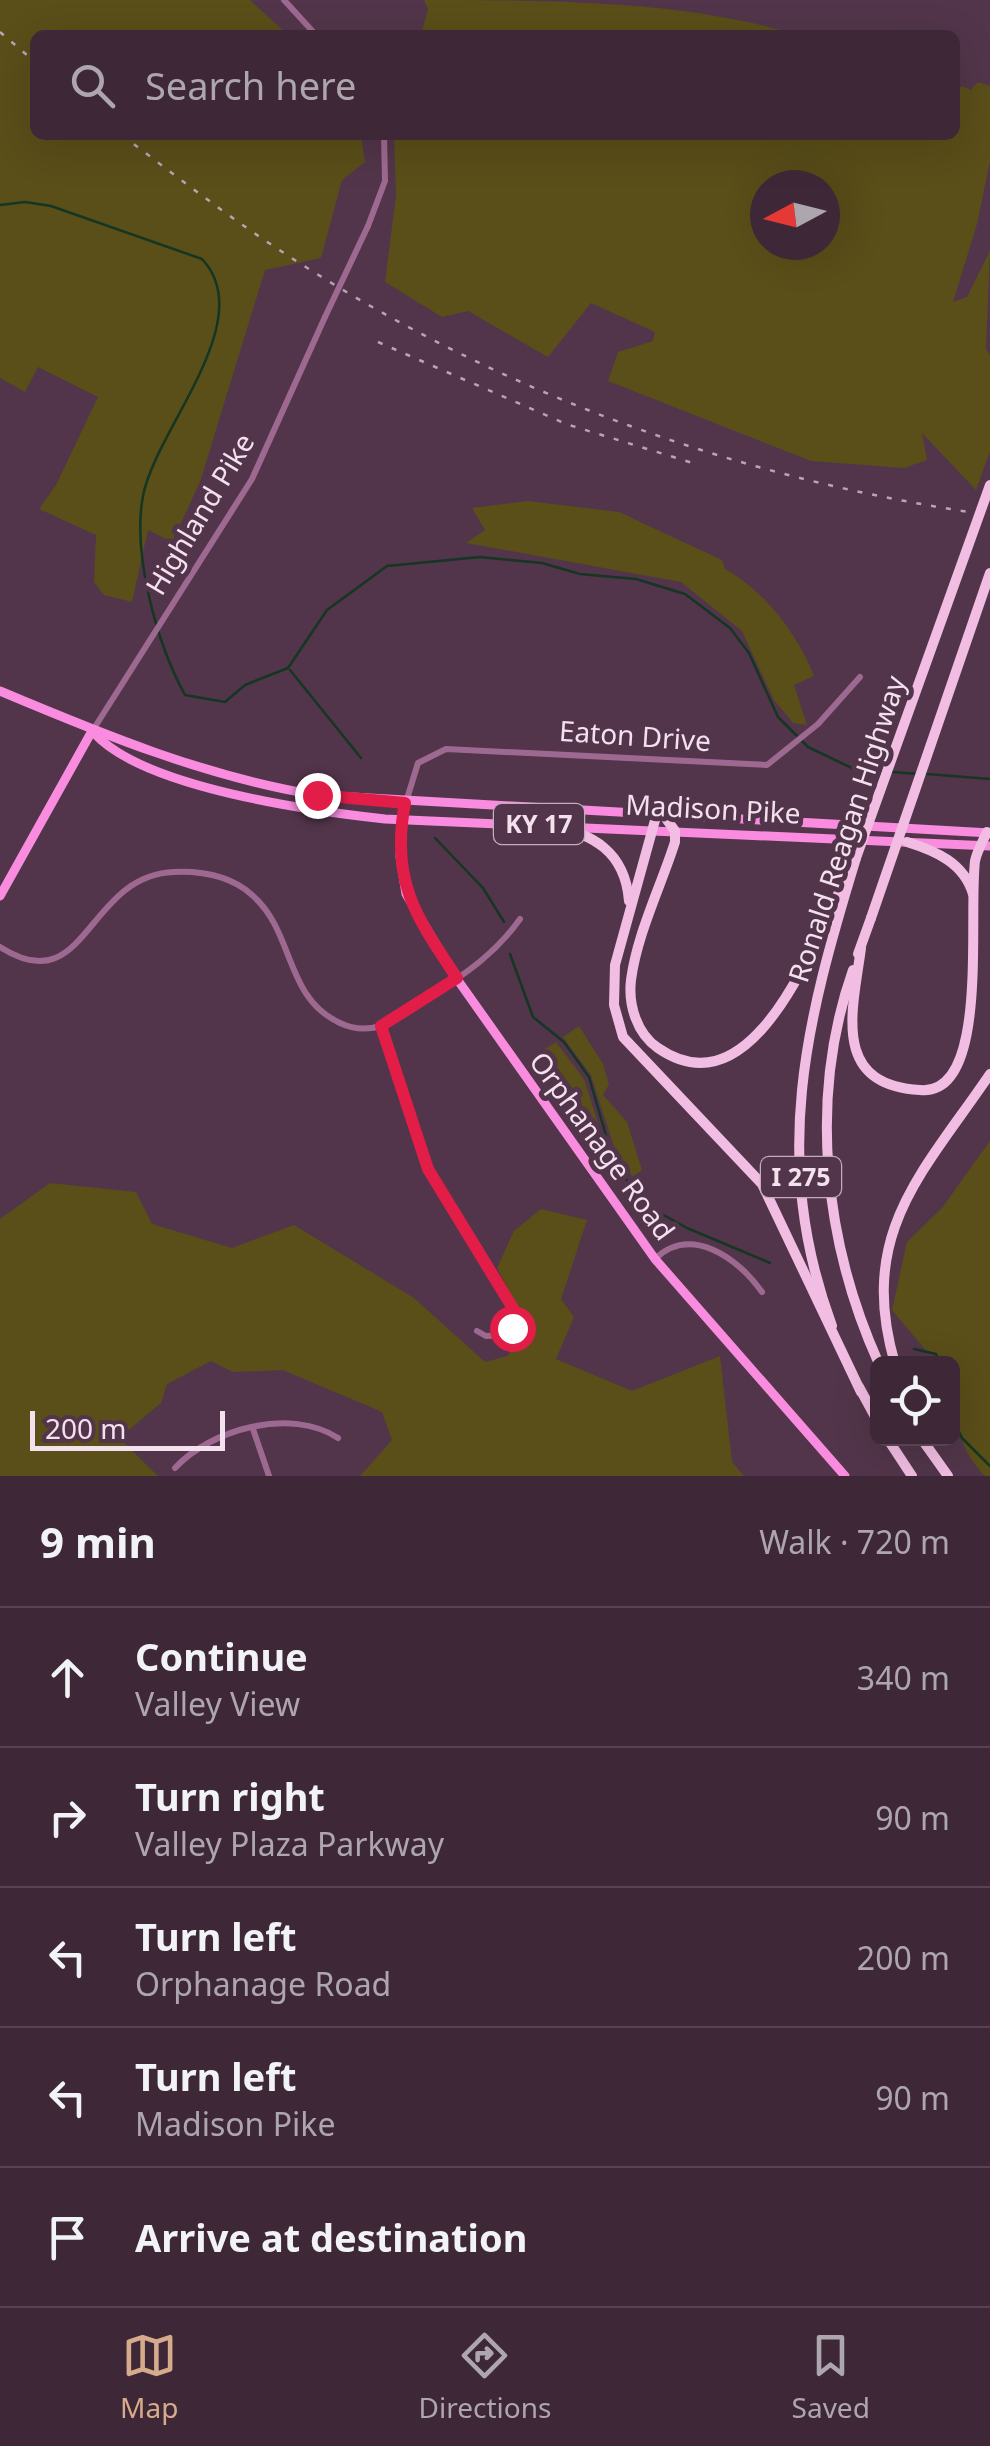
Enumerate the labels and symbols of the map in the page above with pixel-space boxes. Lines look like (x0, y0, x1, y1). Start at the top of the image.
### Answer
north arrow (750, 170, 840, 260)
street label: Highland Pike (136, 426, 262, 601)
street label: Ronald Reagan Highway (779, 670, 914, 987)
street label: Eaton Drive (558, 711, 712, 759)
route end (295, 773, 341, 819)
street label: Madison Pike (624, 784, 802, 832)
road number: KY 17 (494, 804, 584, 844)
street label: Orphanage Road (522, 1044, 684, 1247)
road number: I 275 (761, 1157, 841, 1197)
route start (490, 1306, 536, 1352)
scale bar (30, 1406, 225, 1450)

